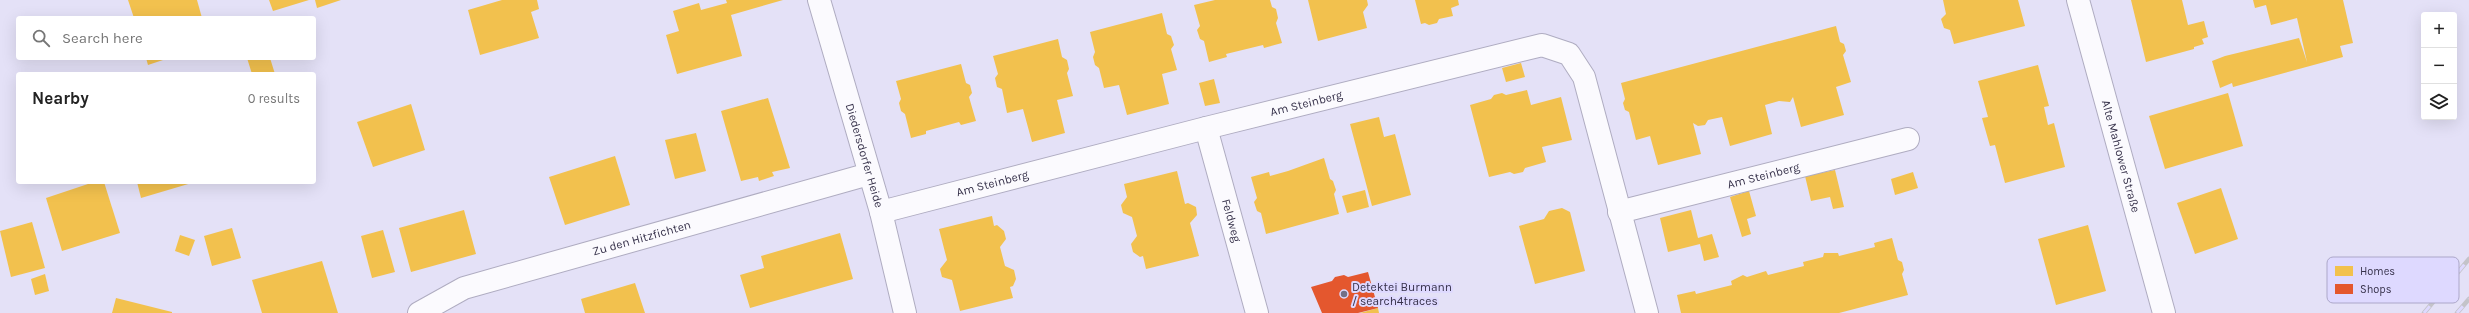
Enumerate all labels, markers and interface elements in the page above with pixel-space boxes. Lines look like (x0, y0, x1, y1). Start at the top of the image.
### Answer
map controls (2421, 12, 2457, 120)
button: + (2421, 12, 2457, 48)
search box (16, 16, 316, 60)
icon: search (30, 27, 52, 49)
text: Search here (62, 29, 143, 47)
button: − (2421, 48, 2457, 84)
button: layers (2421, 84, 2457, 120)
street label: Am Steinberg (1269, 87, 1344, 119)
text: Nearby (32, 88, 89, 108)
text: 0 results (248, 91, 300, 106)
street label: Alte Mahlower Straße (2099, 98, 2143, 214)
street label: Diedersdorfer Heide (843, 102, 886, 209)
street label: Am Steinberg (1726, 160, 1801, 191)
street label: Am Steinberg (955, 167, 1030, 199)
street label: Feldweg (1219, 197, 1244, 244)
street label: Zu den Hitzfichten (591, 218, 692, 259)
legend (2327, 257, 2459, 303)
text: Homes (2360, 265, 2395, 278)
place label: Detektei Burmann / search4traces (1352, 280, 1452, 308)
text: Shops (2360, 283, 2392, 296)
marker: Detektei Burmann / search4traces (1339, 289, 1349, 299)

